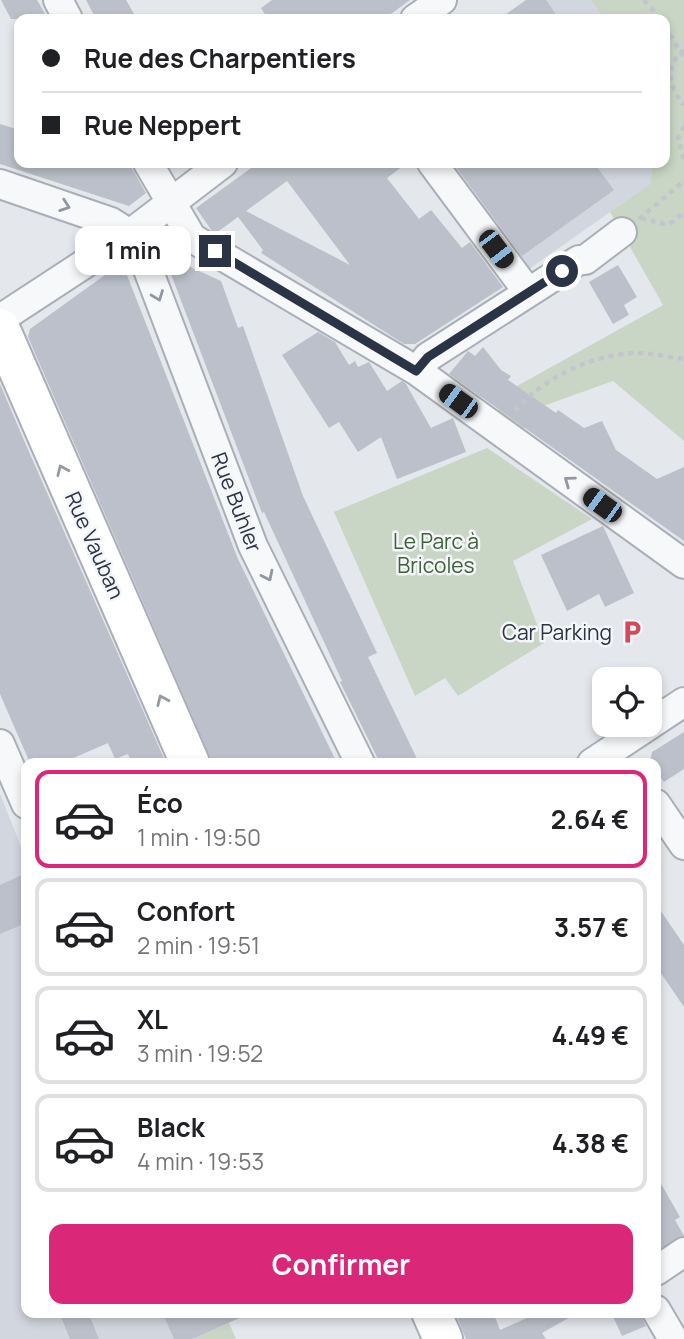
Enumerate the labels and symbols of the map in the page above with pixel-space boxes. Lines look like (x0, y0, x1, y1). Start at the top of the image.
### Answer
one-way arrow (58, 198, 70, 212)
callout: 1 min (75, 226, 190, 276)
car (475, 226, 518, 272)
route end (199, 235, 231, 267)
route start (546, 255, 578, 287)
one-way arrow (150, 290, 164, 302)
car (435, 380, 482, 422)
street label: Rue Buhler (205, 448, 269, 556)
one-way arrow (56, 464, 70, 477)
one-way arrow (564, 477, 577, 489)
car (579, 484, 626, 526)
street label: Rue Vauban (59, 487, 131, 603)
park label: Le Parc à Bricoles (393, 527, 479, 579)
one-way arrow (259, 569, 273, 581)
place label: Car Parking (502, 618, 612, 646)
parking icon: Car Parking (618, 618, 646, 646)
one-way arrow (157, 695, 171, 707)

